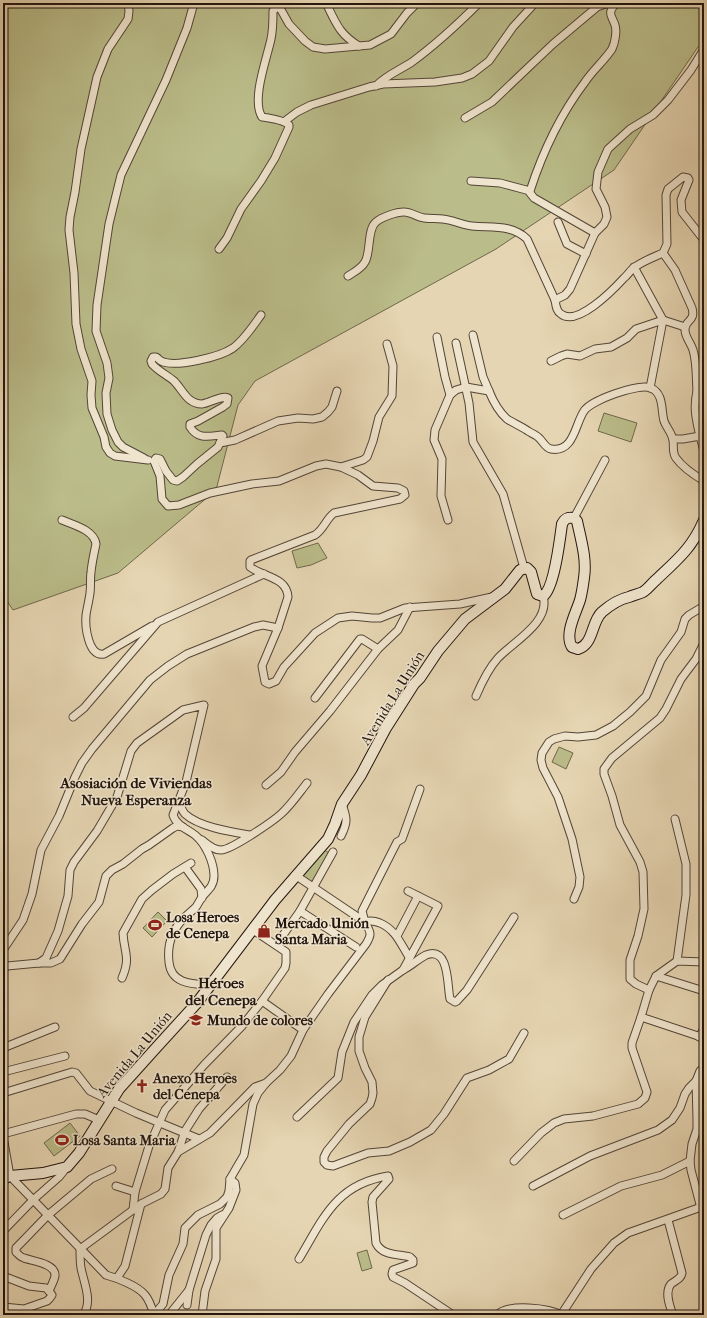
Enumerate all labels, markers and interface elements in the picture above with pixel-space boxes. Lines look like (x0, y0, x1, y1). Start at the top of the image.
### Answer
street label: Avenida La Unión (356, 648, 428, 749)
district label: Asosiación de Viviendas Nueva Esperanza (59, 774, 212, 809)
place label: Losa Heroes de Cenepa (166, 909, 240, 942)
place label: Mercado Unión Santa Maria (274, 915, 370, 948)
sports icon: Losa Heroes de Cenepa (147, 917, 163, 933)
shop icon: Mercado Unión Santa Maria (256, 923, 272, 939)
district label: Héroes del Cenepa (185, 974, 258, 1009)
street label: Avenida La Unión (93, 1008, 176, 1102)
school or university icon: Mundo de colores (188, 1012, 204, 1028)
place label: Mundo de colores (206, 1012, 314, 1029)
place label: Anexo Heroes del Cenepa (152, 1070, 238, 1103)
church icon: Anexo Heroes del Cenepa (134, 1078, 150, 1094)
sports icon: Losa Santa Maria (54, 1132, 70, 1148)
place label: Losa Santa Maria (73, 1132, 176, 1149)

